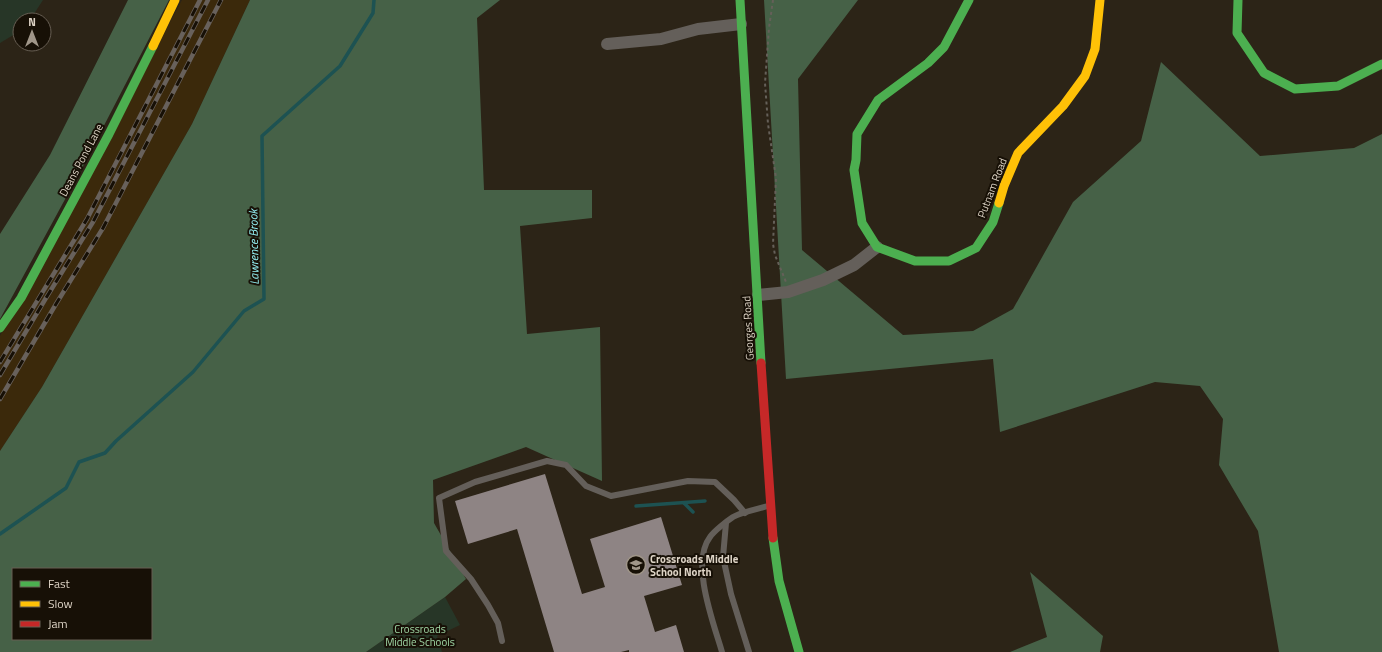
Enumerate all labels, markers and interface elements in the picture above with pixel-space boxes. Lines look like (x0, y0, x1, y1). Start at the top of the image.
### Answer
north arrow (12, 12, 52, 52)
text: N (28, 14, 36, 30)
street label: Deans Pond Lane (55, 120, 107, 199)
street label: Putnam Road (973, 156, 1011, 220)
water label: Lawrence Brook (243, 207, 264, 285)
street label: Georges Road (738, 295, 758, 361)
place label: Crossroads Middle School North (650, 551, 739, 580)
school or university icon: Crossroads Middle School North (625, 554, 647, 576)
legend (12, 568, 152, 640)
text: Fast (48, 574, 71, 593)
text: Slow (48, 594, 73, 613)
text: Jam (48, 614, 68, 633)
park label: Crossroads Middle Schools (385, 621, 455, 650)

